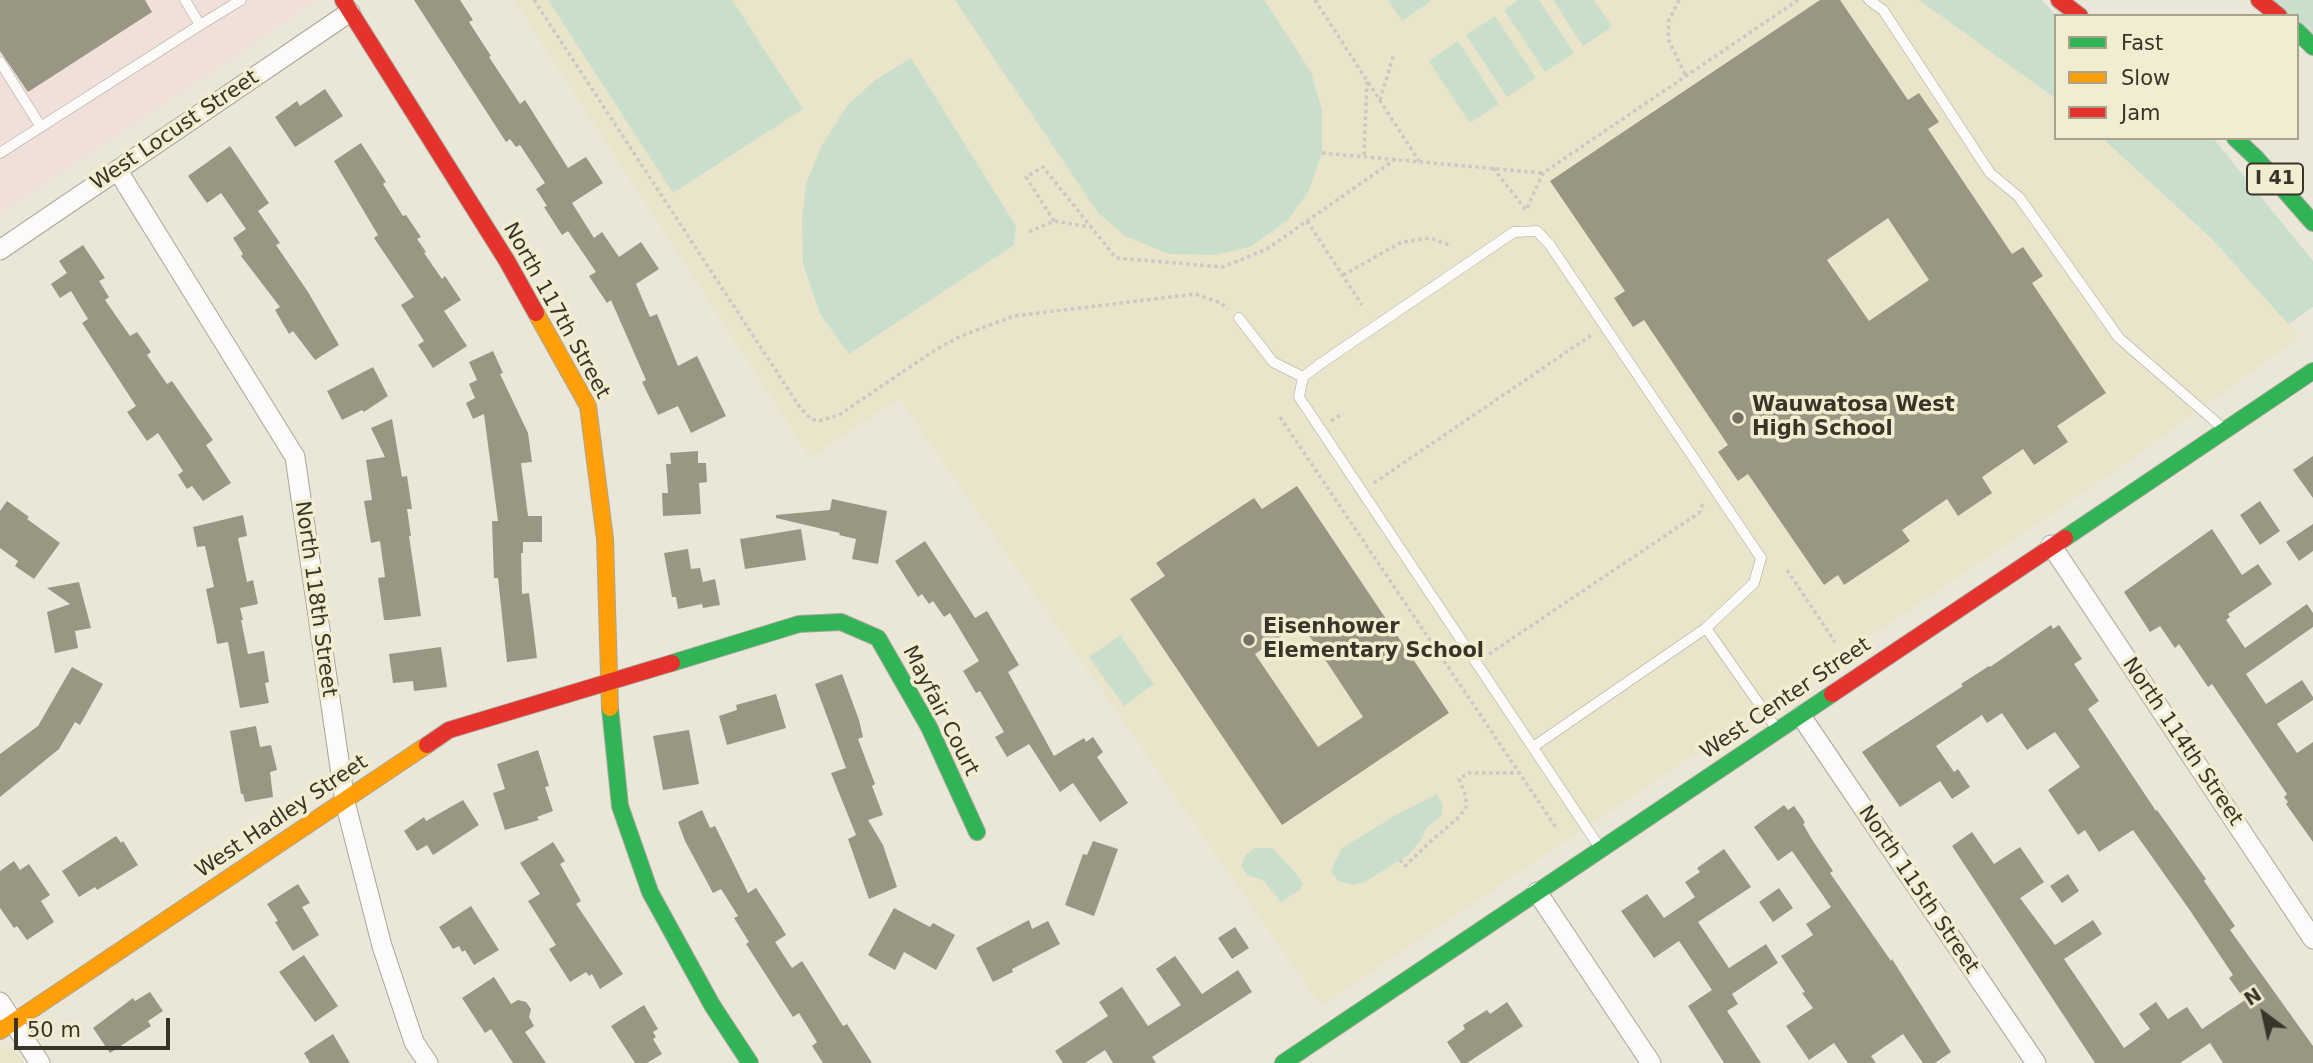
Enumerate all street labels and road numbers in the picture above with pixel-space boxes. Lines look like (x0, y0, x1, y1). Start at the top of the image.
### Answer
street label: West Locust Street (86, 65, 264, 197)
road number: I 41 (2247, 164, 2303, 195)
street label: North 117th Street (497, 219, 615, 403)
street label: North 118th Street (289, 499, 341, 699)
street label: West Center Street (1696, 633, 1876, 765)
street label: Mayfair Court (896, 642, 984, 780)
street label: North 114th Street (2116, 653, 2248, 831)
street label: West Hadley Street (191, 750, 373, 884)
street label: North 115th Street (1852, 801, 1984, 979)

